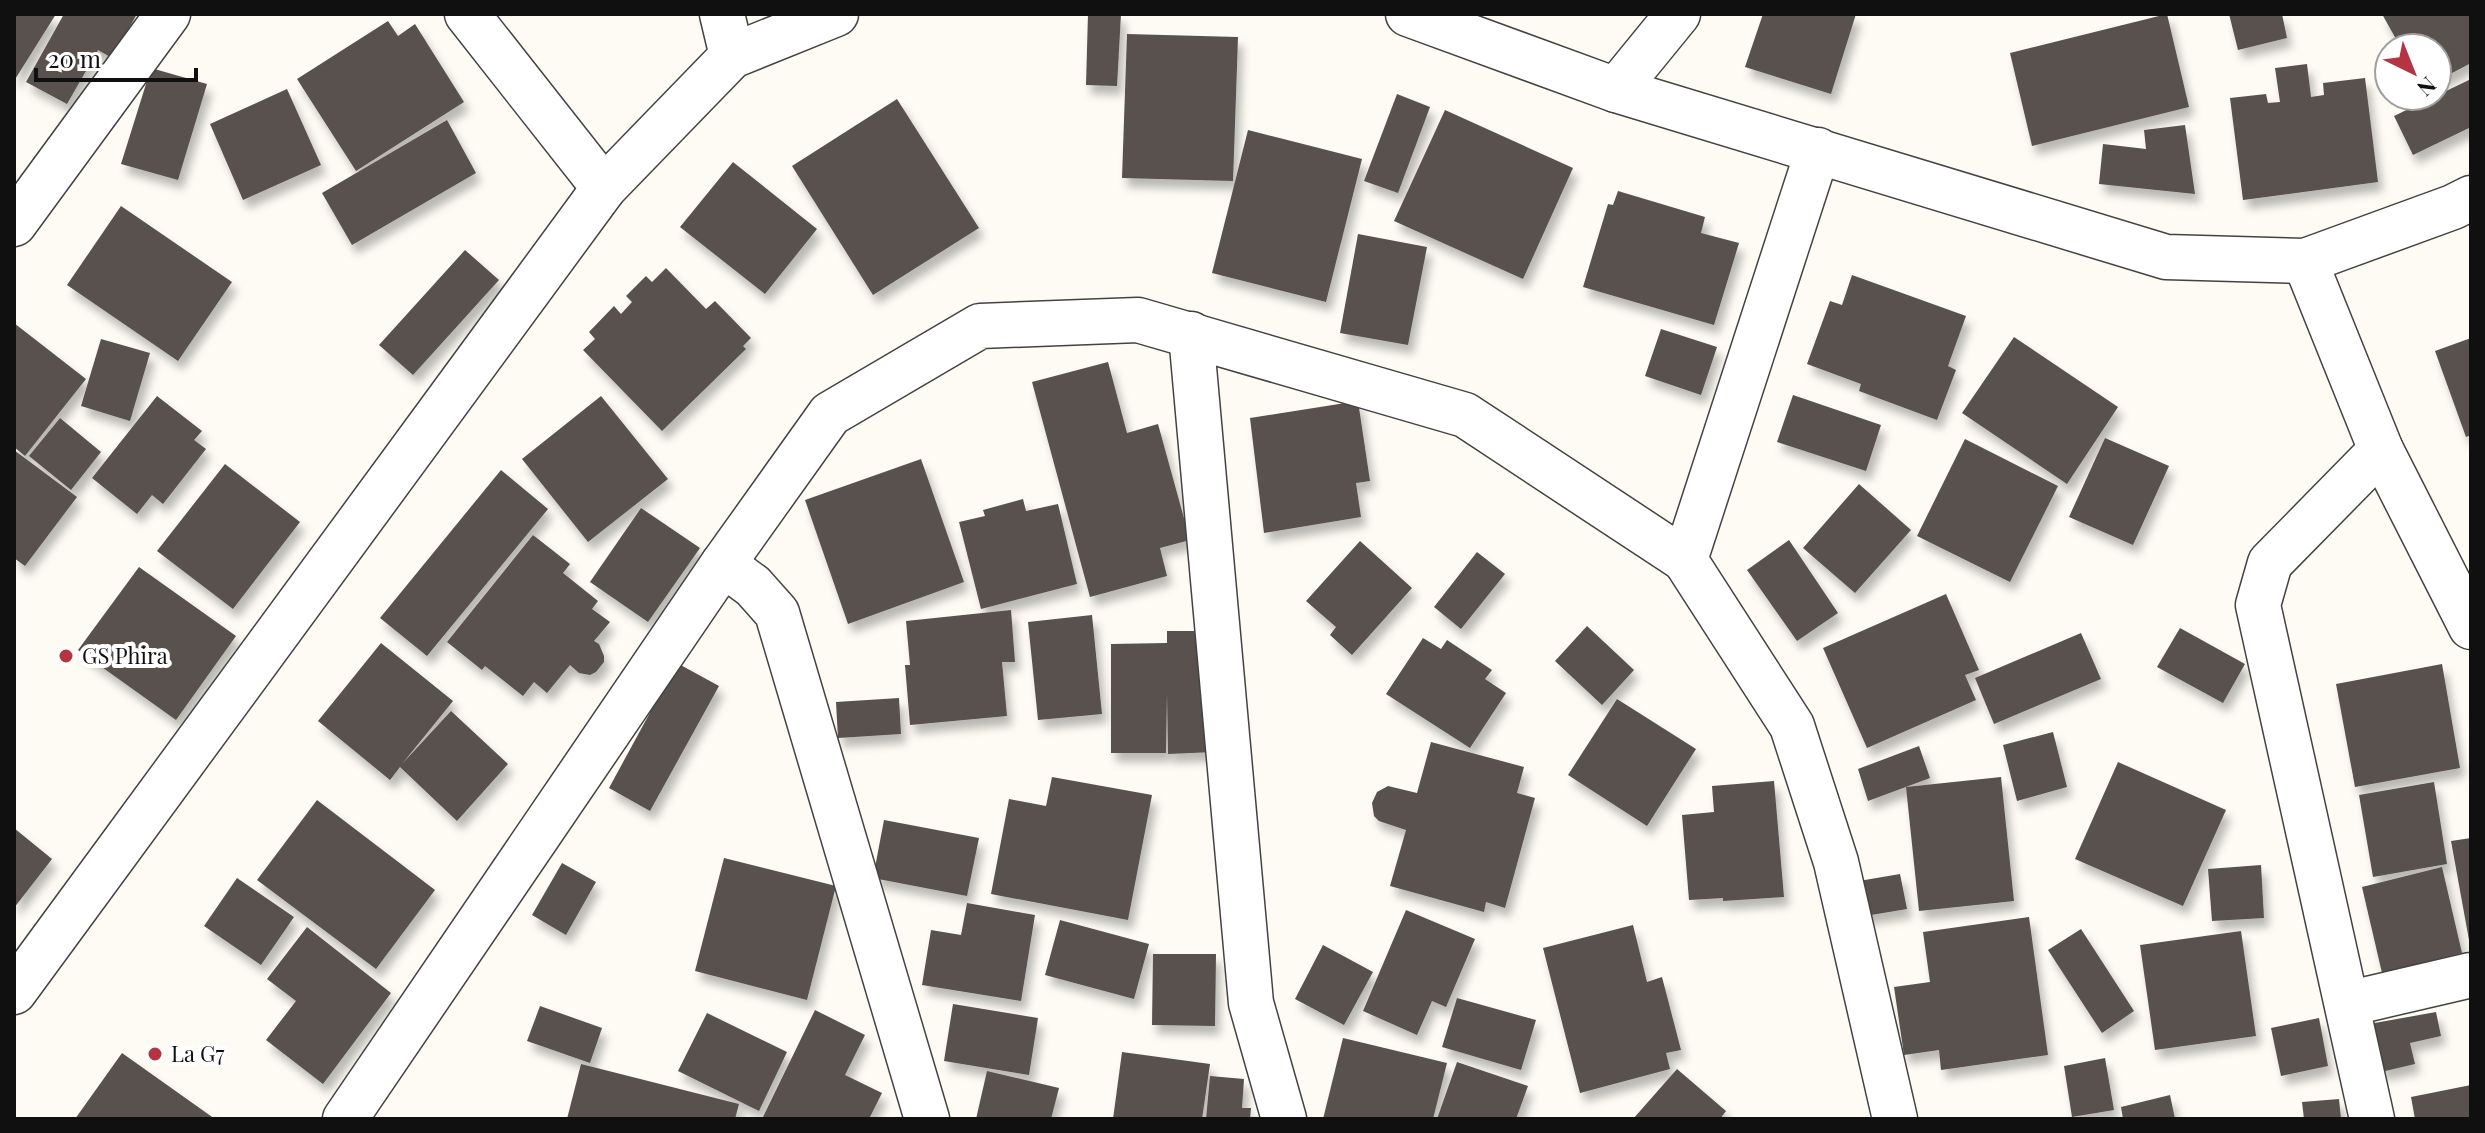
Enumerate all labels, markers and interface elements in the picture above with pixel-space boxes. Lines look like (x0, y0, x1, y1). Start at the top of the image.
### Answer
scale bar (36, 32, 196, 82)
north arrow (2373, 32, 2453, 112)
text: 20 m (48, 42, 101, 74)
text: N (2411, 71, 2443, 104)
place label: GS Phira (82, 640, 168, 670)
marker: GS Phira (57, 647, 75, 665)
place label: La G7 (171, 1038, 225, 1068)
marker: La G7 (146, 1045, 164, 1063)

